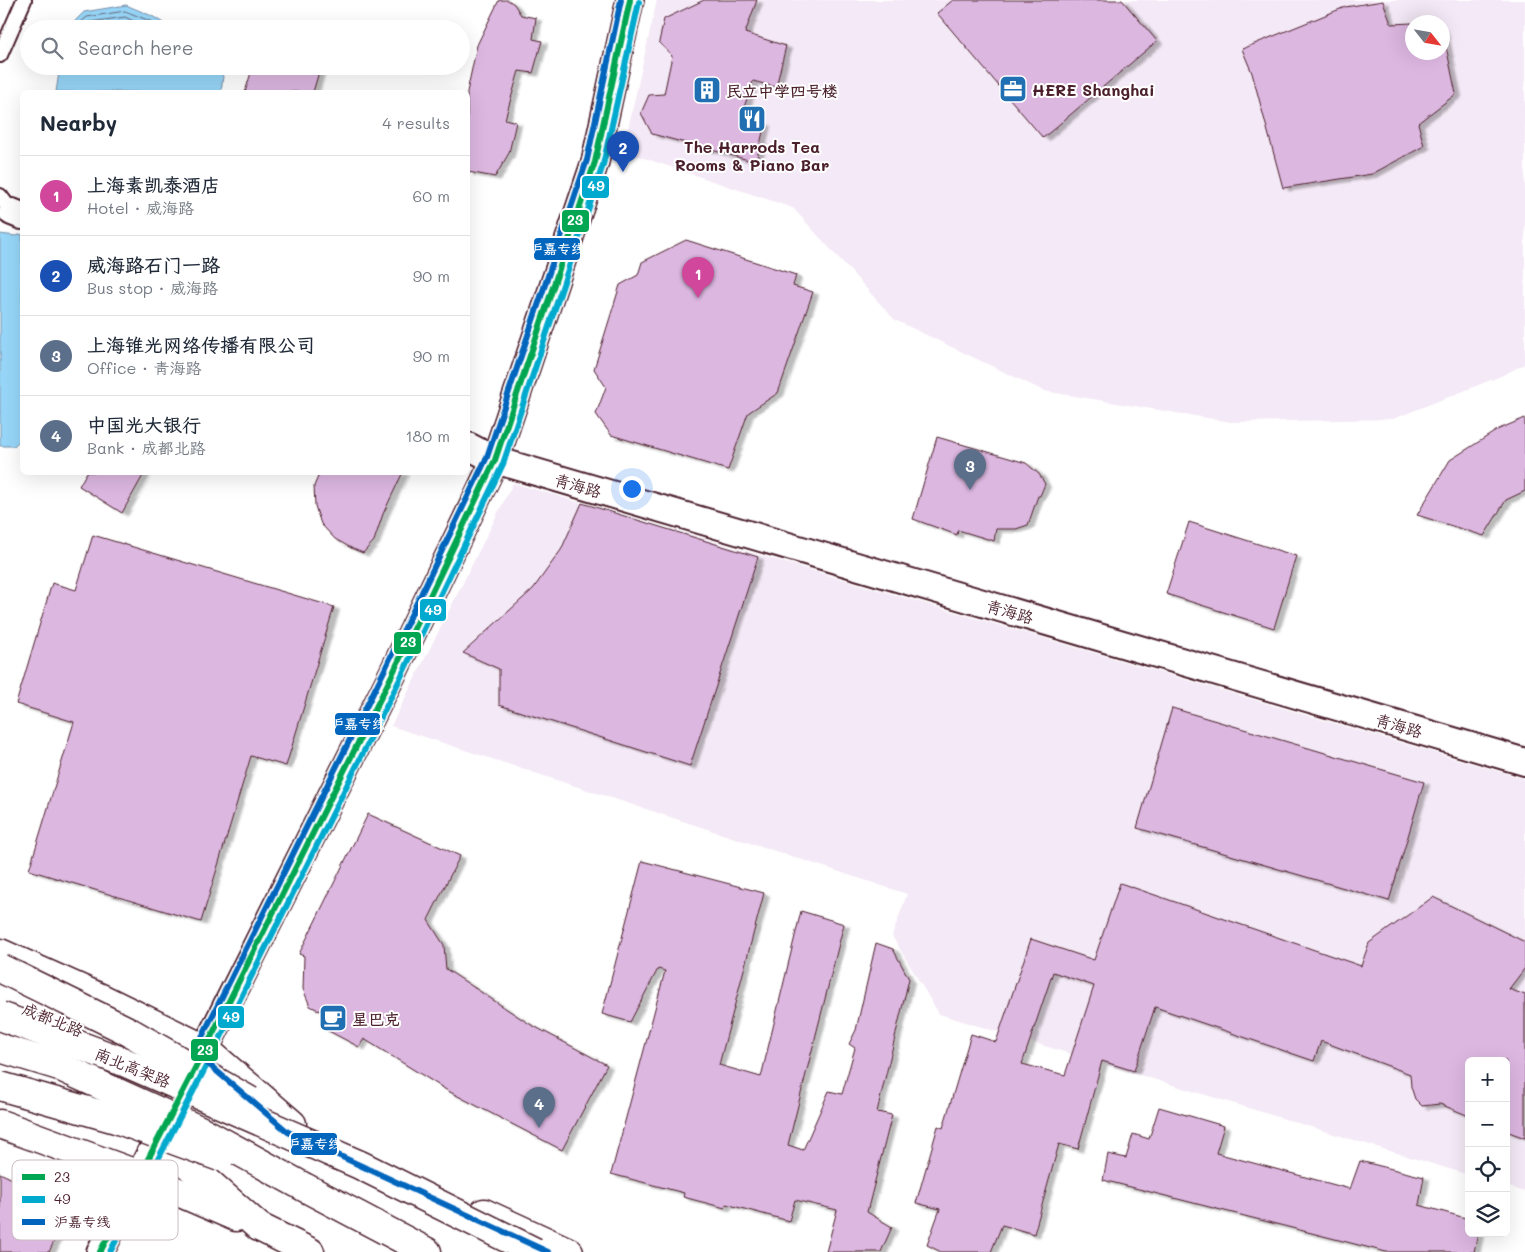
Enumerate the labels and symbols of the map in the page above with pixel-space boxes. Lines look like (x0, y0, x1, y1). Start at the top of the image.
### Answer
north arrow (1405, 15, 1450, 60)
office icon: HERE Shanghai (998, 74, 1028, 104)
building icon: 民立中学四号楼 (692, 75, 722, 105)
place label: HERE Shanghai (1032, 79, 1155, 100)
place label: 民立中学四号楼 (726, 80, 838, 101)
restaurant icon: The Harrods Tea Rooms & Piano Bar (737, 104, 767, 134)
pin: 2 (607, 131, 639, 172)
place label: The Harrods Tea Rooms & Piano Bar (675, 136, 829, 175)
line badge: 49 (581, 175, 610, 199)
text: 49 (587, 176, 605, 195)
line badge: 23 (561, 209, 590, 233)
text: 23 (567, 210, 583, 229)
line badge: 沪嘉专线 (533, 237, 581, 261)
text: 沪嘉专线 (529, 239, 585, 258)
pin: 1 (682, 257, 714, 298)
pin: 3 (954, 449, 986, 490)
street label: 青海路 (552, 468, 604, 502)
your location (619, 476, 645, 502)
street label: 青海路 (984, 594, 1036, 628)
line badge: 49 (419, 598, 447, 622)
text: 49 (424, 600, 442, 619)
line badge: 23 (393, 631, 422, 655)
text: 23 (400, 632, 416, 651)
street label: 青海路 (1373, 708, 1425, 742)
line badge: 沪嘉专线 (334, 712, 381, 736)
text: 沪嘉专线 (330, 714, 386, 733)
street label: 成都北路 (19, 997, 87, 1041)
cafe icon: 星巴克 (318, 1003, 348, 1033)
line badge: 49 (217, 1005, 245, 1029)
text: 49 (222, 1007, 240, 1026)
place label: 星巴克 (352, 1008, 400, 1029)
line badge: 23 (190, 1038, 219, 1062)
text: 23 (197, 1040, 213, 1059)
street label: 南北高架路 (92, 1042, 174, 1092)
pin: 4 (523, 1087, 555, 1128)
line badge: 沪嘉专线 (290, 1132, 338, 1156)
text: 沪嘉专线 (286, 1134, 342, 1153)
legend (12, 1160, 178, 1240)
text: 23 (54, 1167, 70, 1186)
text: 49 (54, 1189, 71, 1208)
text: 沪嘉专线 (54, 1212, 110, 1231)

